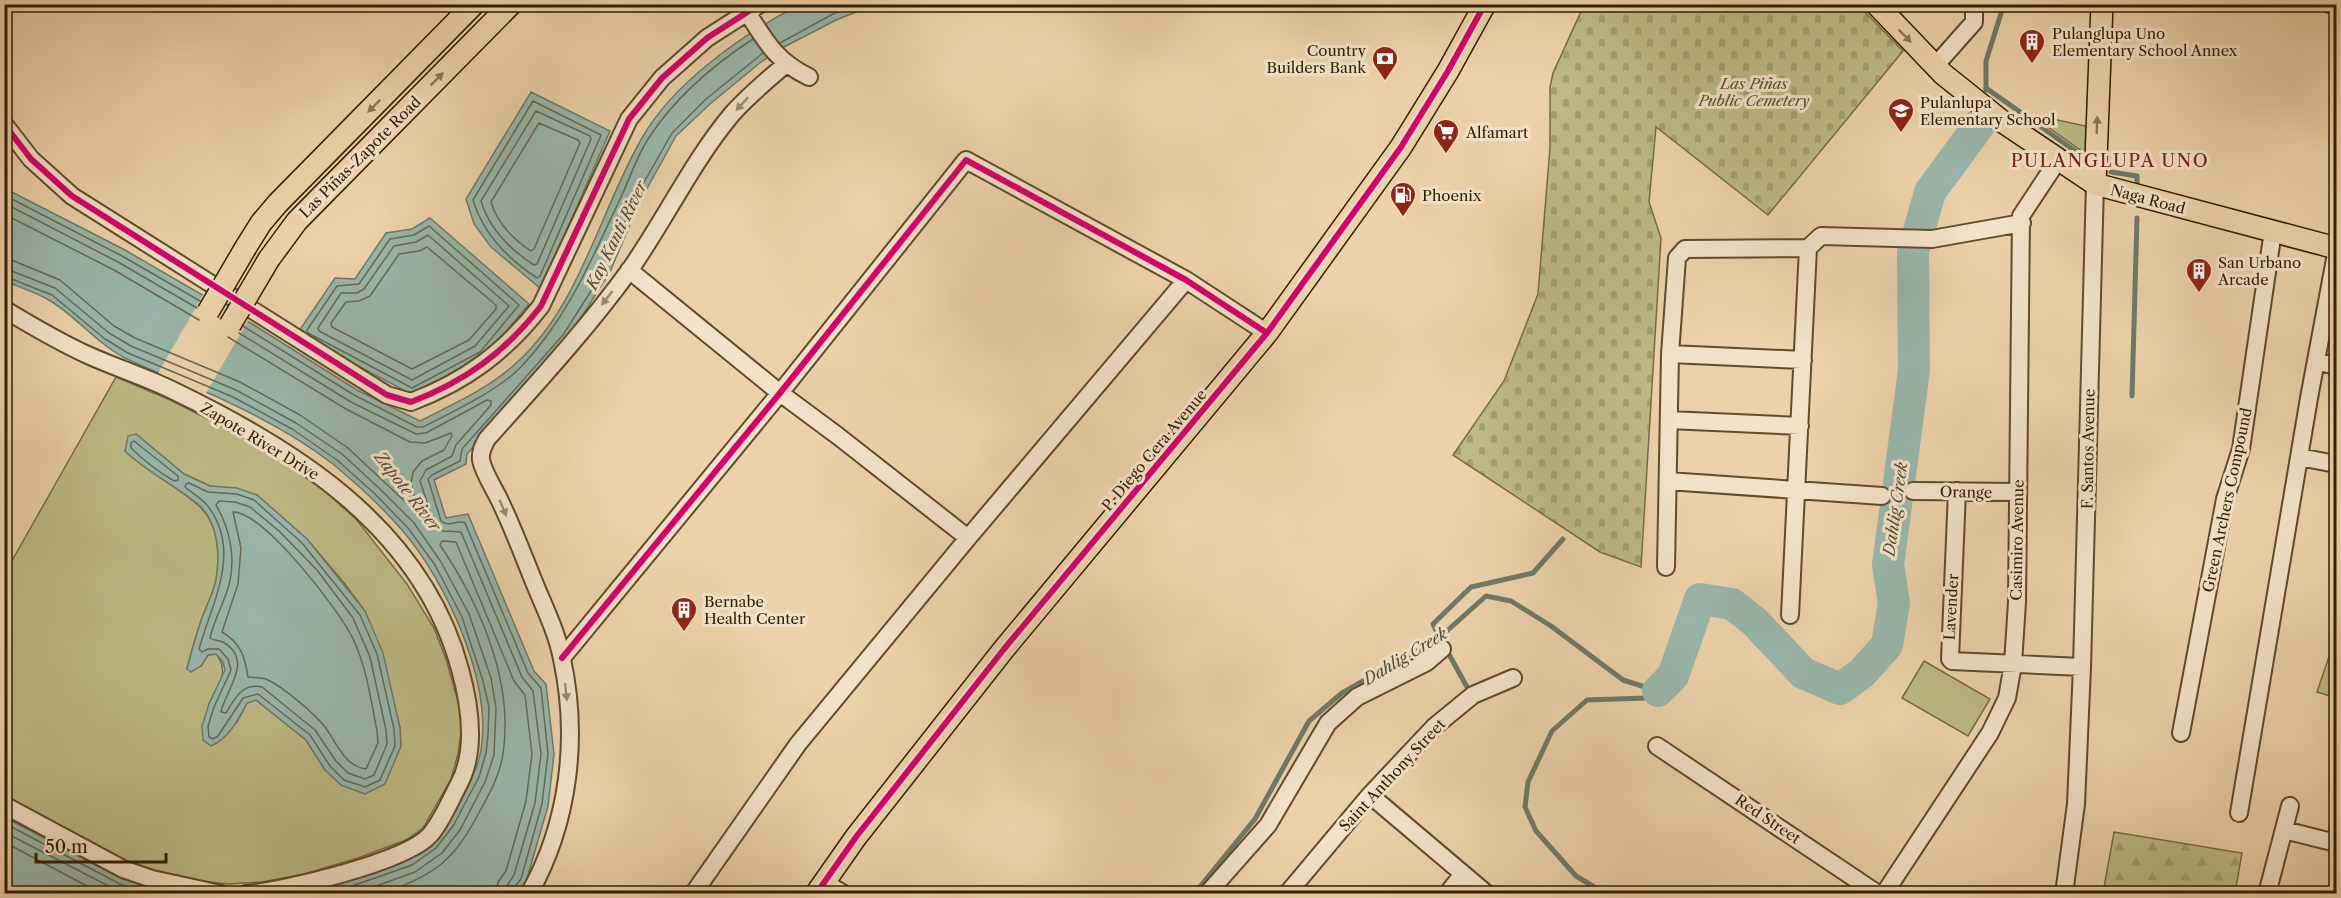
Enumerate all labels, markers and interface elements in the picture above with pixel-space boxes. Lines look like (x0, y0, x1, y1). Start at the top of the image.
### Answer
place label: Pulanglupa Uno Elementary School Annex (2052, 24, 2238, 60)
building icon: Pulanglupa Uno Elementary School Annex (2017, 27, 2047, 65)
one-way arrow (1897, 28, 1911, 42)
place label: Country Builders Bank (1266, 41, 1367, 77)
bank icon: Country Builders Bank (1370, 44, 1400, 82)
one-way arrow (430, 72, 444, 86)
park label: Las Piñas Public Cemetery (1697, 74, 1810, 110)
street label: Las Piñas-Zapote Road (295, 92, 425, 222)
place label: Pulanlupa Elementary School (1920, 93, 2056, 129)
one-way arrow (735, 96, 749, 111)
school or university icon: Pulanlupa Elementary School (1886, 96, 1916, 134)
one-way arrow (367, 98, 381, 113)
one-way arrow (2093, 116, 2102, 135)
supermarket icon: Alfamart (1431, 117, 1461, 155)
place label: Alfamart (1465, 123, 1529, 142)
district label: PULANGLUPA UNO (2011, 150, 2209, 172)
water label: Kay Kanti River (580, 176, 652, 294)
fuel station icon: Phoenix (1388, 180, 1418, 218)
street label: Naga Road (2109, 180, 2187, 218)
place label: Phoenix (1422, 186, 1482, 205)
place label: San Urbano Arcade (2217, 253, 2301, 289)
building icon: San Urbano Arcade (2184, 256, 2214, 294)
one-way arrow (601, 290, 614, 306)
street label: P. Diego Cera Avenue (1097, 385, 1211, 515)
street label: F. Santos Avenue (2077, 389, 2099, 509)
street label: Zapote River Drive (197, 398, 323, 484)
street label: Green Archers Compound (2198, 406, 2256, 594)
water label: Zapote River (370, 446, 446, 536)
water label: Dahlig Creek (1878, 460, 1912, 559)
street label: Casimiro Avenue (2006, 479, 2028, 601)
street label: Orange (1940, 482, 1992, 502)
one-way arrow (498, 500, 508, 518)
street label: Lavender (1940, 573, 1962, 641)
place label: Bernabe Health Center (704, 592, 806, 628)
building icon: Bernabe Health Center (669, 595, 699, 633)
water label: Dahlig Creek (1358, 623, 1451, 690)
one-way arrow (561, 683, 571, 702)
street label: Saint Anthony Street (1335, 714, 1450, 835)
street label: Red Street (1732, 790, 1805, 848)
scale bar (36, 826, 166, 864)
text: 50 m (45, 836, 88, 858)

